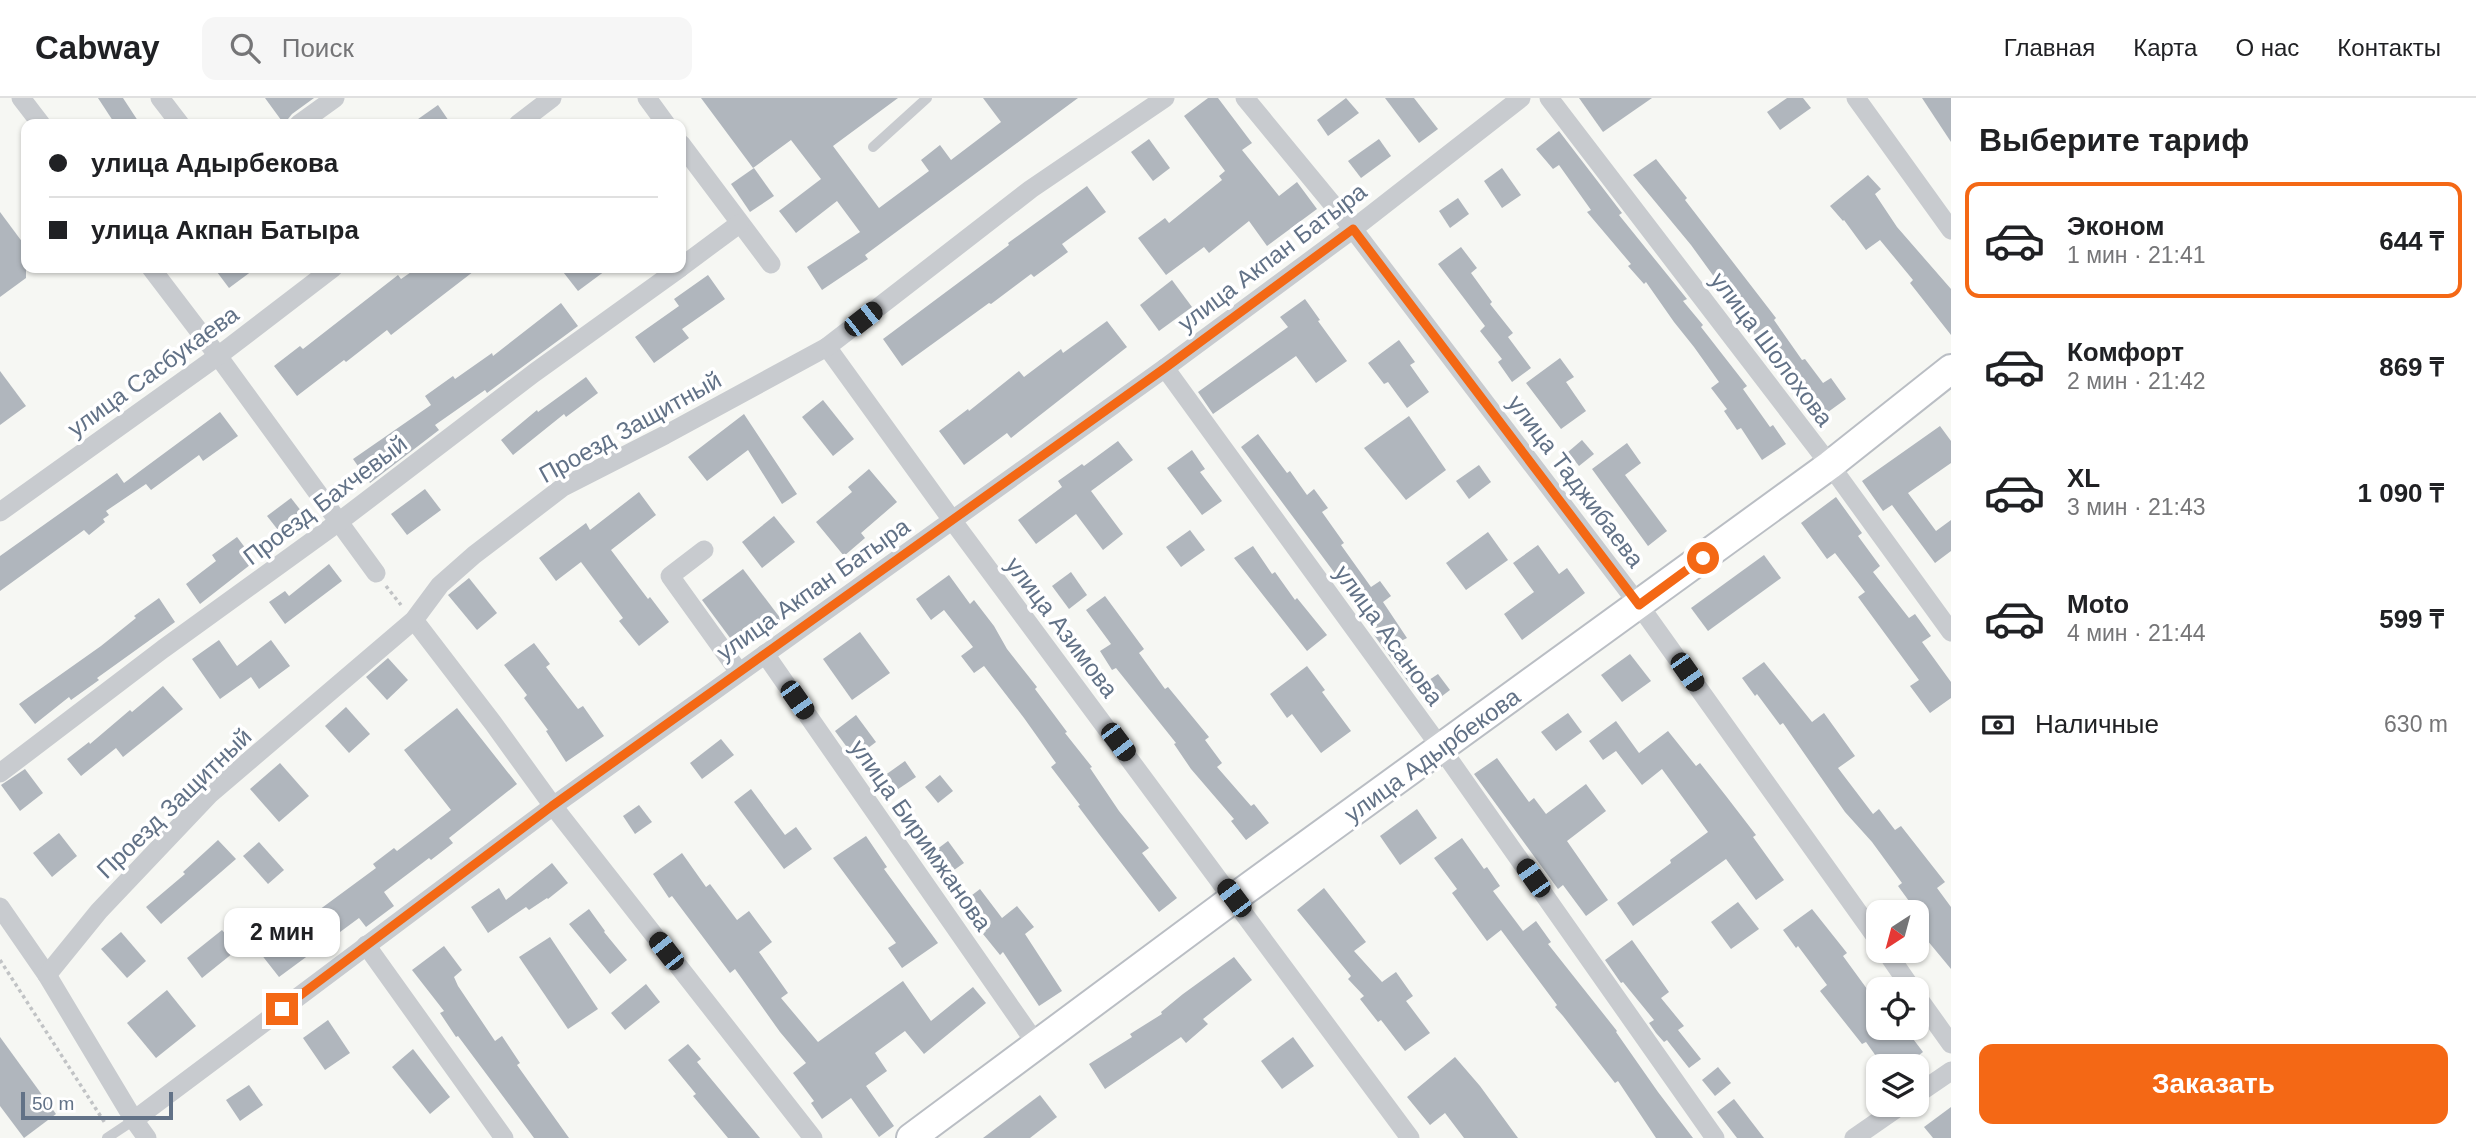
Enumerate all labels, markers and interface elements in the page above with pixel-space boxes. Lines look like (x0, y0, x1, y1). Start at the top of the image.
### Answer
search box (202, 17, 692, 80)
text: Cabway (35, 29, 160, 66)
icon: search (226, 29, 264, 67)
text: Поиск (282, 33, 354, 63)
text: Главная (2004, 34, 2095, 61)
text: Карта (2133, 34, 2197, 61)
text: О нас (2235, 34, 2299, 61)
text: Контакты (2337, 34, 2441, 61)
text: Выберите тариф (1979, 122, 2249, 158)
text: улица Адырбекова (91, 148, 338, 178)
street label: улица Акпан Батыра (1172, 177, 1372, 337)
icon: car (1983, 209, 2046, 272)
text: Эконом (2067, 211, 2165, 241)
text: улица Акпан Батыра (91, 215, 359, 245)
text: 644 ₸ (2379, 226, 2444, 256)
text: 1 мин · 21:41 (2067, 242, 2206, 268)
street label: улица Шолохова (1705, 267, 1839, 432)
car (840, 298, 887, 340)
street label: улица Сасбукаева (62, 300, 244, 442)
icon: car (1983, 335, 2046, 398)
text: Комфорт (2067, 337, 2184, 367)
text: 869 ₸ (2379, 352, 2444, 382)
street label: Проезд Защитный (534, 366, 726, 488)
text: 2 мин · 21:42 (2067, 368, 2206, 394)
street label: улица Таджибаева (1502, 390, 1650, 573)
street label: Проезд Бахчевый (238, 430, 412, 570)
icon: car (1983, 461, 2046, 524)
text: XL (2067, 463, 2100, 493)
text: 1 090 ₸ (2358, 478, 2444, 508)
text: 3 мин · 21:43 (2067, 494, 2206, 520)
street label: улица Акпан Батыра (711, 512, 915, 666)
route start (1687, 542, 1719, 574)
street label: улица Азимова (1000, 551, 1124, 703)
street label: улица Асанова (1329, 560, 1449, 711)
icon: car (1983, 587, 2046, 650)
text: Moto (2067, 589, 2129, 619)
text: 599 ₸ (2379, 604, 2444, 634)
text: 4 мин · 21:44 (2067, 620, 2206, 646)
car (1667, 649, 1708, 695)
car (777, 677, 818, 723)
street label: улица Адырбекова (1339, 682, 1525, 828)
icon: cash (1979, 706, 2017, 744)
text: Наличные (2035, 709, 2159, 739)
text: 630 m (2384, 711, 2448, 737)
car (1097, 719, 1140, 765)
street label: Проезд Защитный (91, 722, 257, 884)
street label: улица Биримжанова (845, 734, 998, 936)
car (1513, 855, 1554, 901)
car (1213, 875, 1256, 921)
north arrow (1866, 900, 1928, 962)
map controls (1866, 900, 1929, 1117)
callout: 2 мин (224, 908, 340, 956)
text: 2 мин (250, 919, 314, 945)
car (645, 928, 688, 974)
button: locate (1866, 977, 1929, 1040)
route end (266, 993, 298, 1025)
button: Заказать (1979, 1044, 2448, 1124)
button: layers (1866, 1054, 1929, 1117)
scale bar (21, 1089, 173, 1121)
text: 50 m (32, 1093, 74, 1114)

